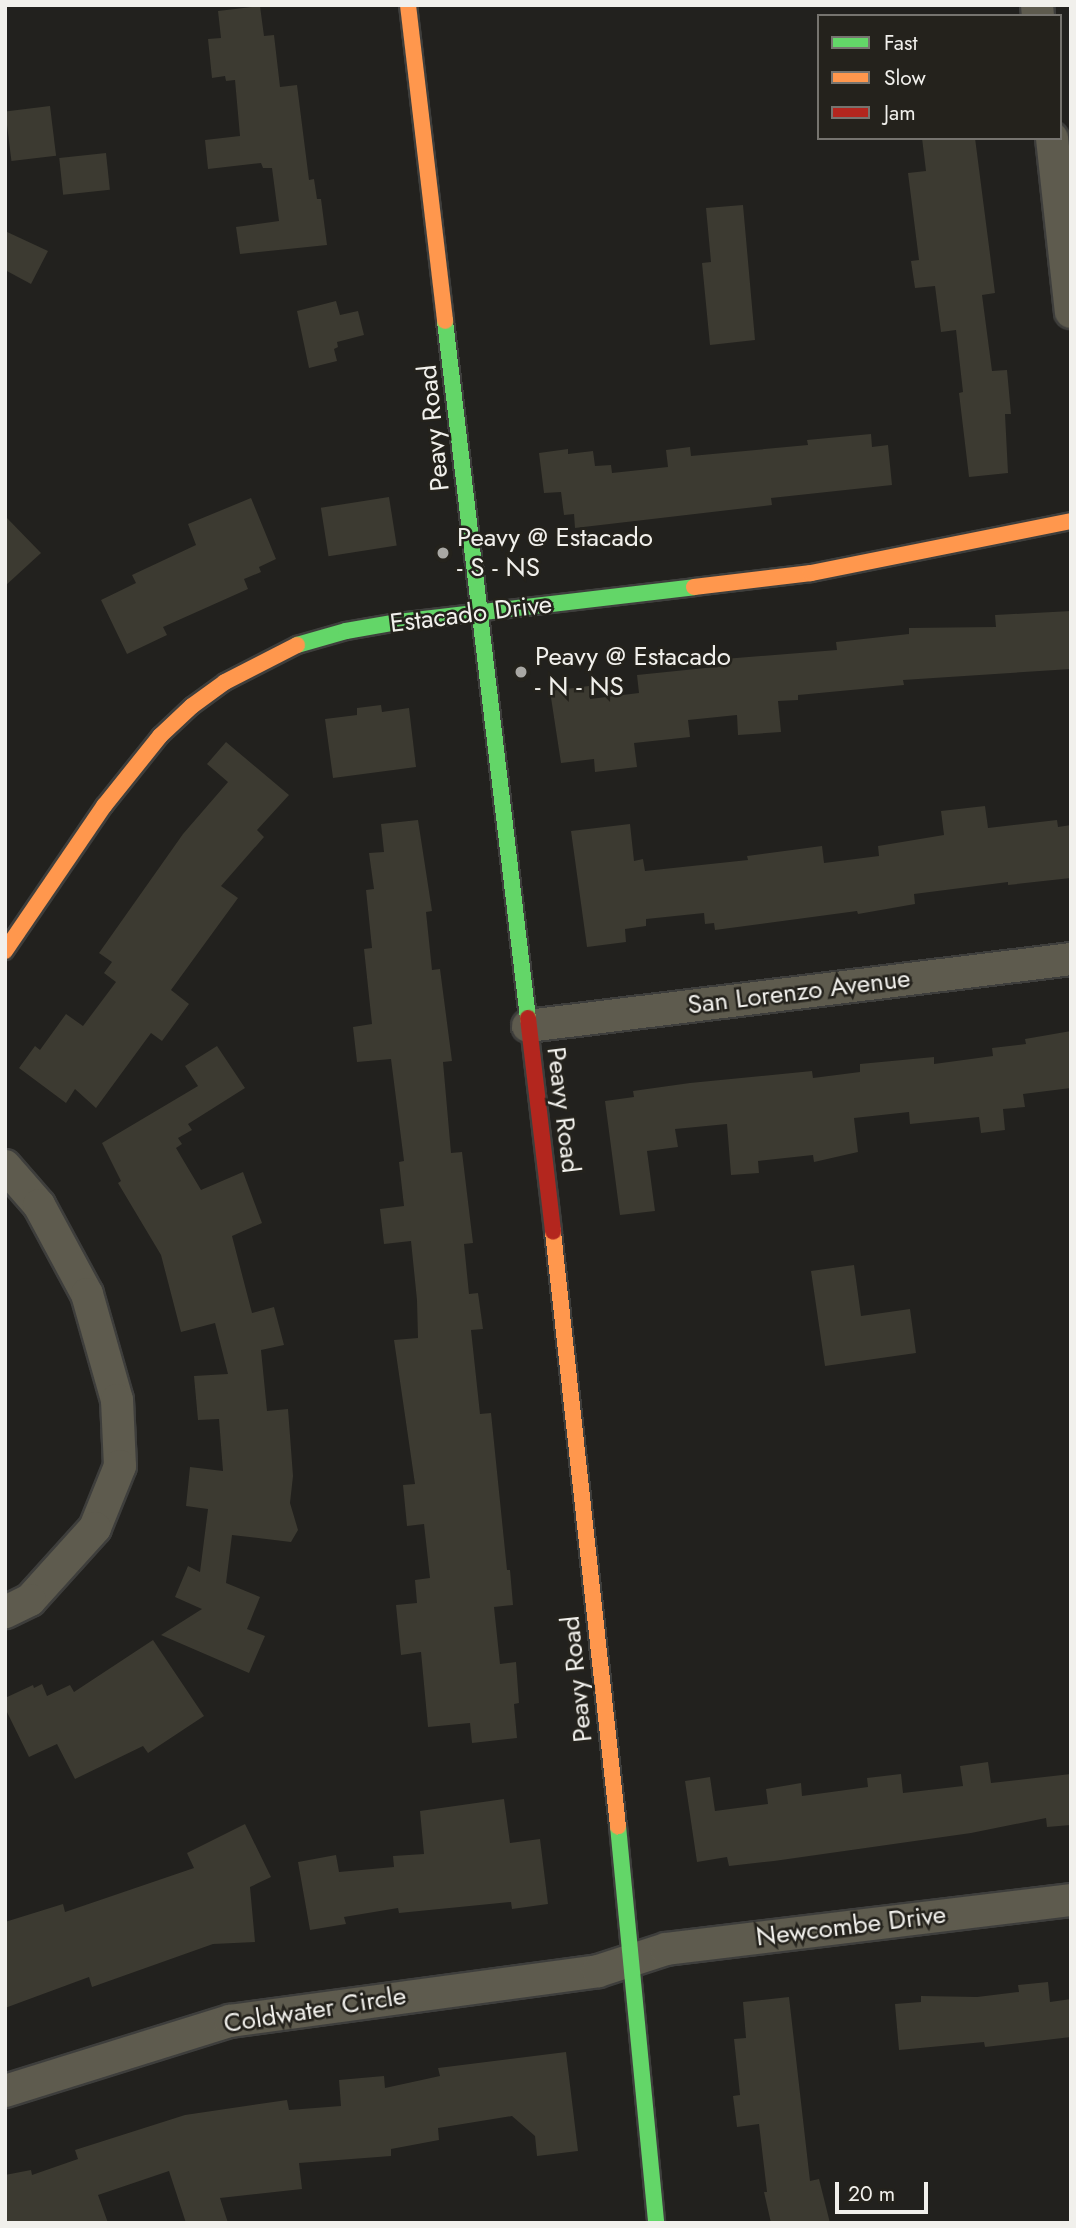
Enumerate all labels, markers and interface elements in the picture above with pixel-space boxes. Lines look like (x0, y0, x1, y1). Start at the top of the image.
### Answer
legend (817, 14, 1062, 140)
text: Fast (884, 28, 917, 58)
text: Slow (884, 63, 926, 93)
text: Jam (884, 98, 916, 128)
street label: Peavy Road (412, 363, 456, 493)
place label: Peavy @ Estacado - S - NS (457, 522, 653, 584)
marker: Peavy @ Estacado - S - NS (435, 545, 451, 561)
street label: Estacado Drive (388, 589, 554, 639)
place label: Peavy @ Estacado - N - NS (535, 641, 731, 702)
marker: Peavy @ Estacado - N - NS (513, 664, 529, 680)
street label: San Lorenzo Avenue (686, 963, 912, 1021)
street label: Peavy Road (540, 1045, 586, 1175)
street label: Peavy Road (555, 1614, 599, 1744)
street label: Newcombe Drive (754, 1899, 948, 1953)
street label: Coldwater Circle (222, 1980, 408, 2040)
scale bar (838, 2168, 931, 2212)
text: 20 m (848, 2179, 895, 2209)

